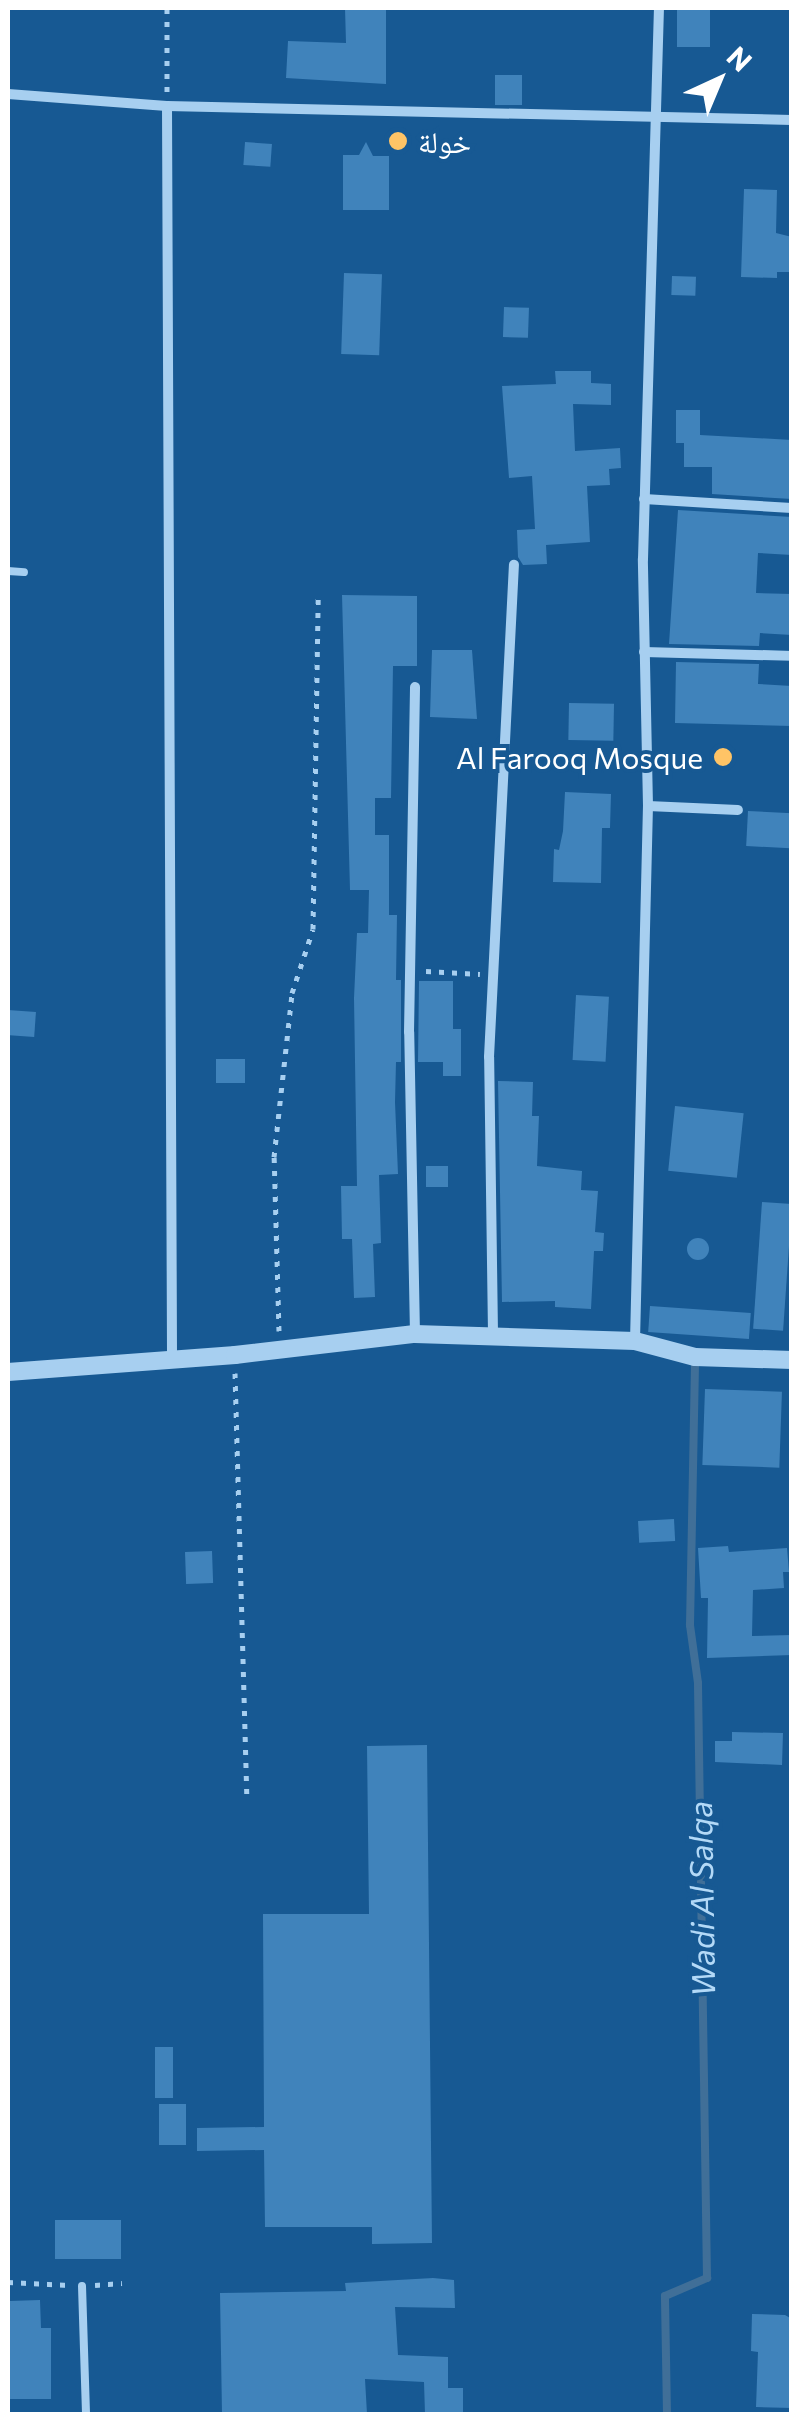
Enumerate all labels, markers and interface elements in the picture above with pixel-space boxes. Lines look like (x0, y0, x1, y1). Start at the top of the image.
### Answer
north arrow (669, 30, 769, 130)
text: N (720, 39, 759, 78)
place label: خولة (418, 123, 471, 159)
marker: خولة (387, 130, 409, 152)
place label: Al Farooq Mosque (456, 739, 703, 775)
marker: Al Farooq Mosque (712, 746, 734, 768)
water label: Wadi Al Salqa (680, 1801, 722, 1997)

